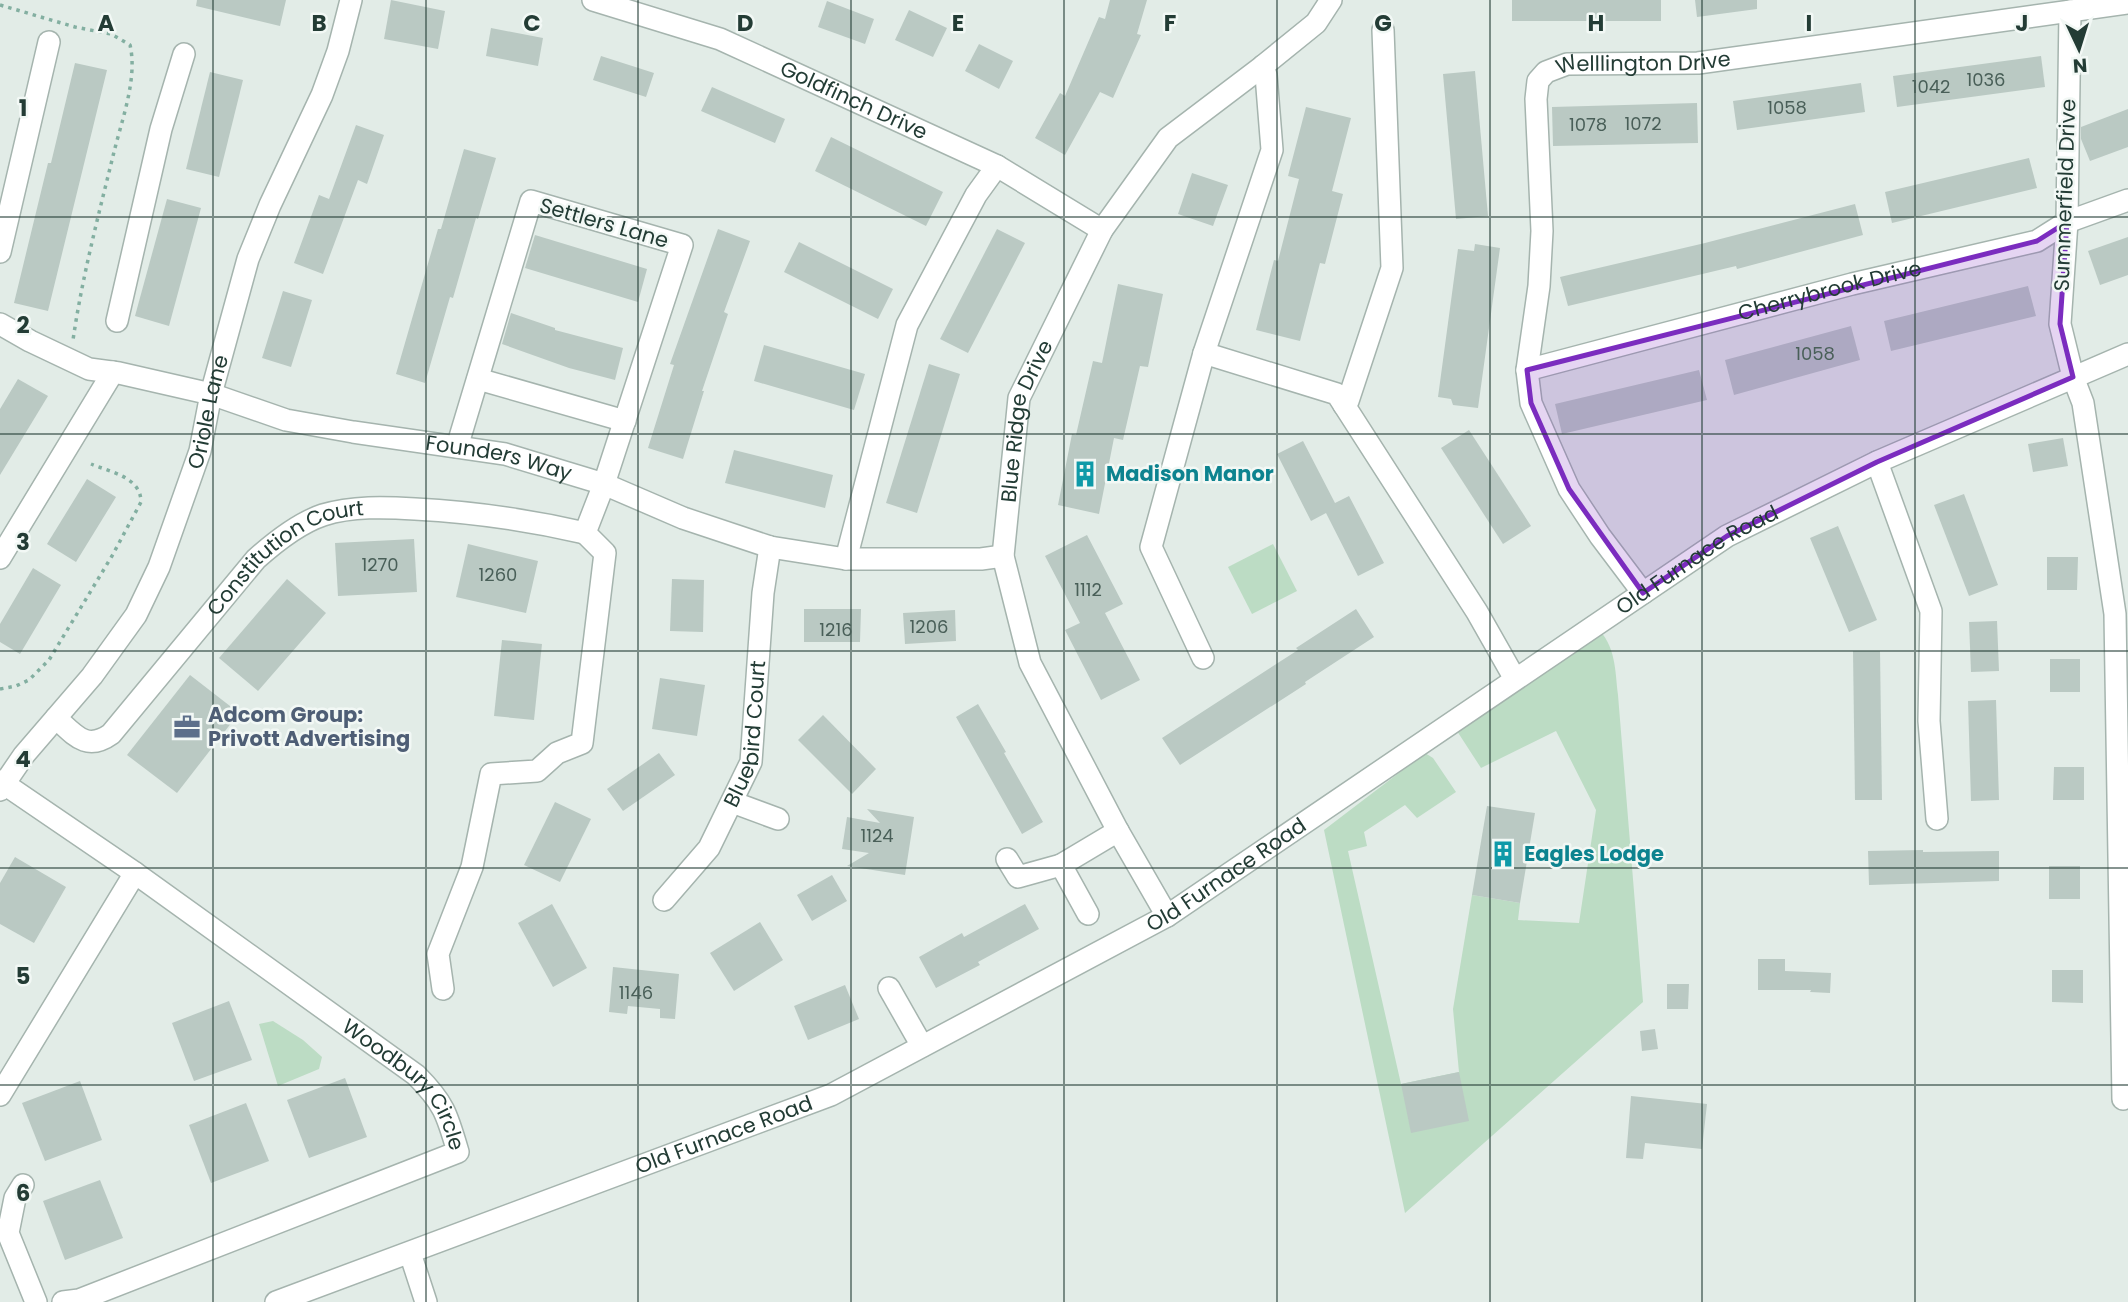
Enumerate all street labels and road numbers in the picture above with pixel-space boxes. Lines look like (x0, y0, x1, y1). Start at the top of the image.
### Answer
street label: Welllington Drive (1551, 44, 1732, 81)
street label: Goldfinch Drive (776, 54, 932, 146)
street label: Summerfield Drive (2047, 98, 2082, 292)
street label: Settlers Lane (536, 190, 672, 255)
street label: Cherrybrook Drive (1735, 253, 1924, 328)
street label: Blue Ridge Drive (994, 335, 1059, 504)
street label: Oriole Lane (180, 351, 235, 473)
street label: Founders Way (424, 428, 576, 487)
street label: Constitution Court (200, 493, 365, 622)
street label: Old Furnace Road (1610, 498, 1783, 621)
street label: Bluebird Court (716, 660, 772, 812)
street label: Old Furnace Road (1141, 811, 1312, 939)
street label: Woodbury Circle (337, 1012, 472, 1154)
street label: Old Furnace Road (631, 1088, 816, 1181)

